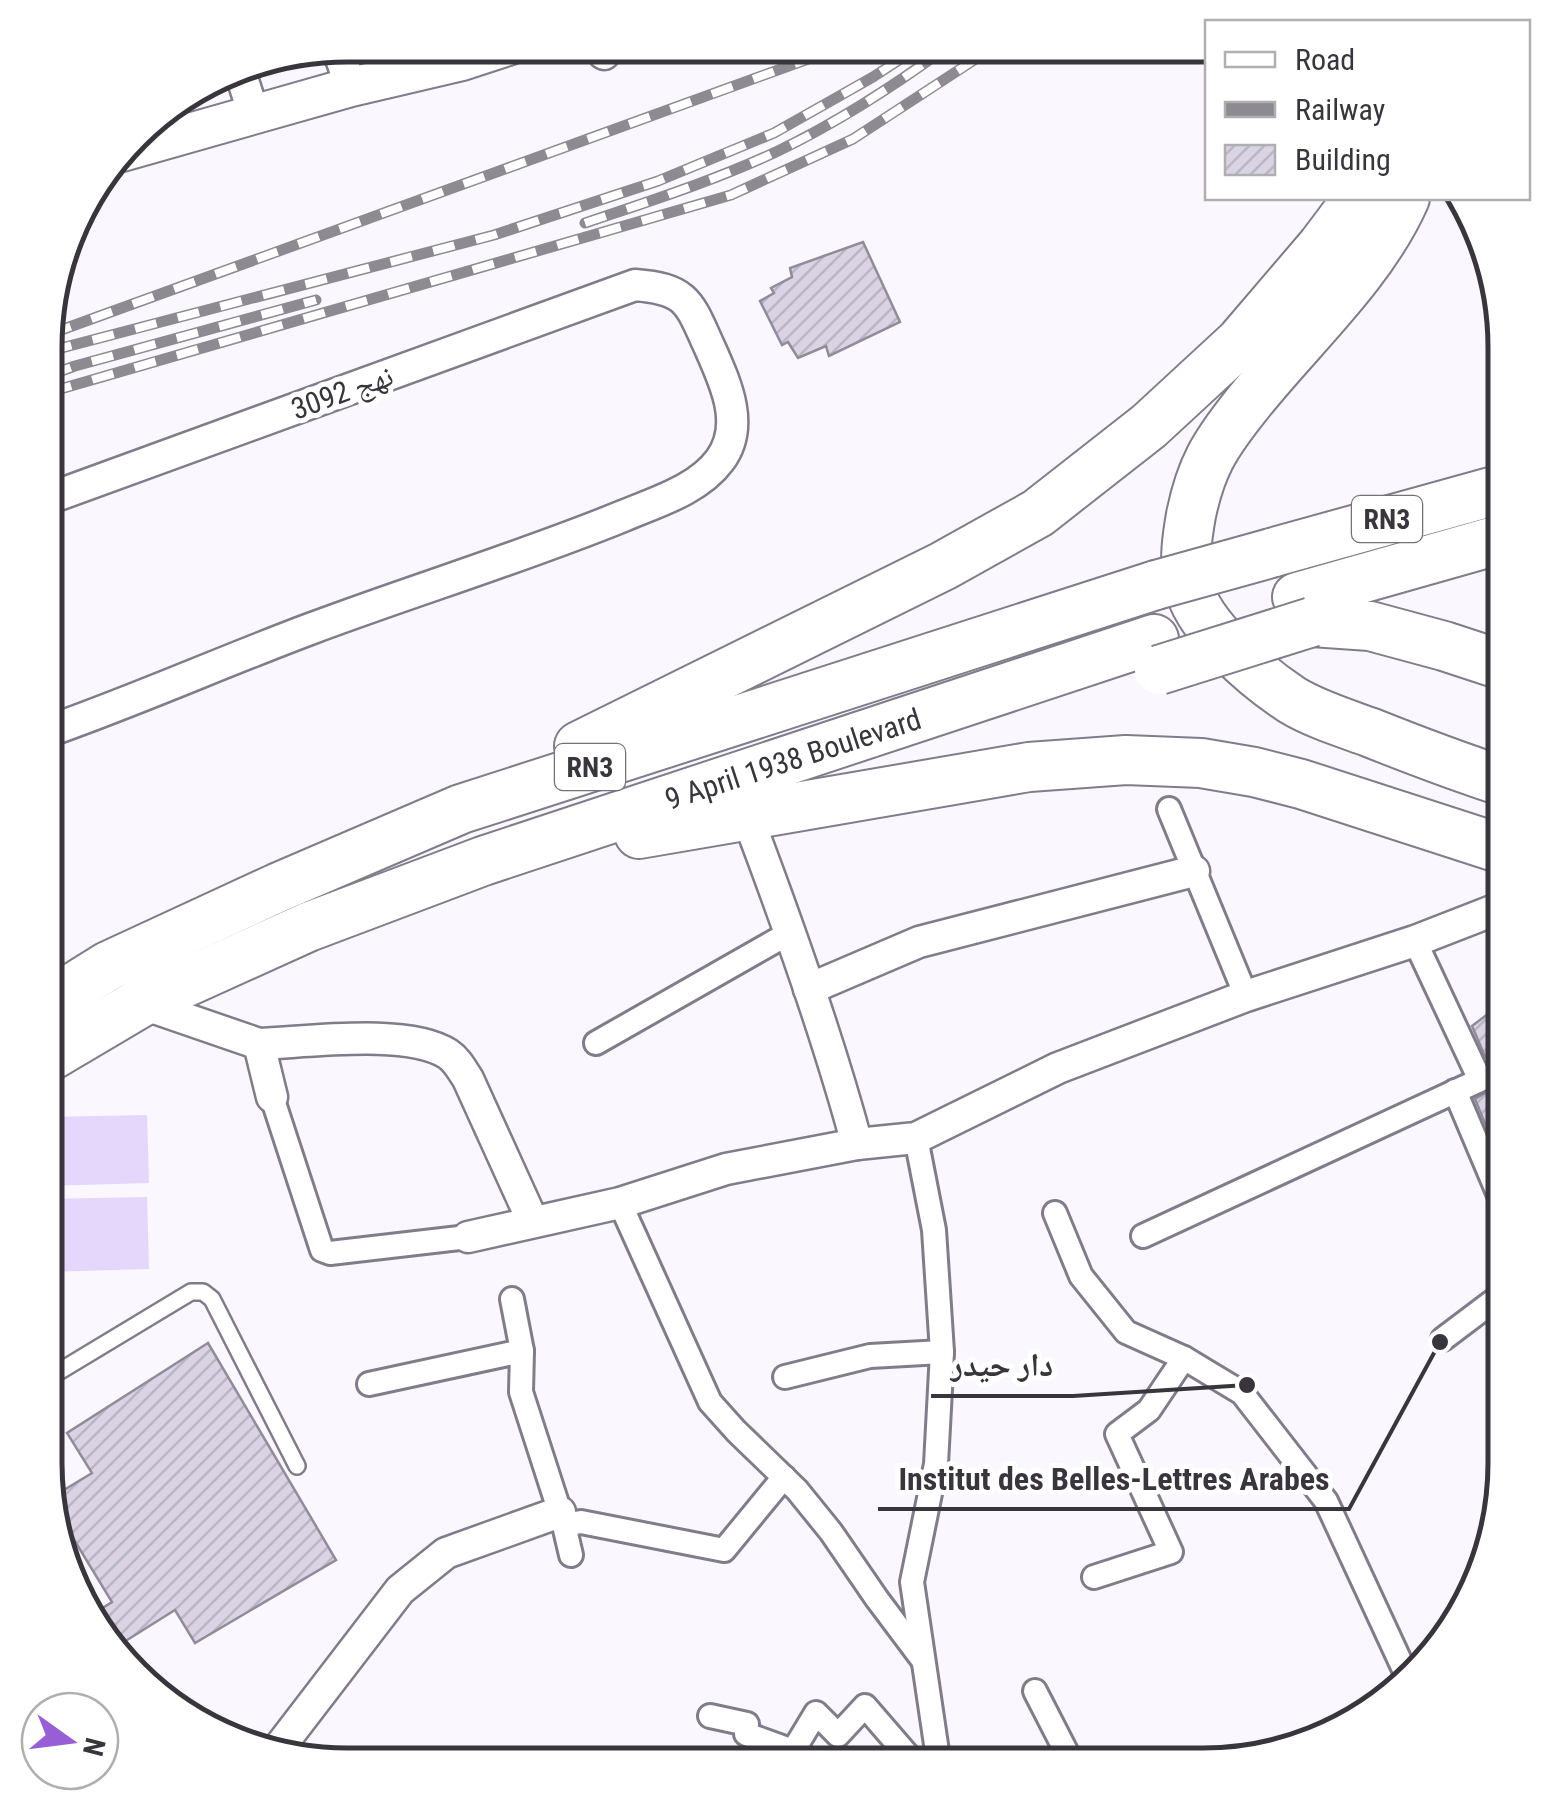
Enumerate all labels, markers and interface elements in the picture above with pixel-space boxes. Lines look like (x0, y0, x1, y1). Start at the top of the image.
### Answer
legend (1205, 20, 1530, 200)
text: Road (1295, 42, 1355, 77)
text: Railway (1295, 92, 1385, 127)
text: Building (1295, 142, 1391, 177)
street label: نهج 3092 (286, 357, 398, 428)
road number: RN3 (1352, 496, 1422, 542)
street label: 9 April 1938 Boulevard (661, 701, 925, 817)
road number: RN3 (555, 744, 625, 790)
callout: دار حيدر (931, 1334, 1073, 1396)
text: دار حيدر (949, 1346, 1053, 1384)
callout: Institut des Belles-Lettres Arabes (878, 1447, 1349, 1509)
text: Institut des Belles-Lettres Arabes (898, 1460, 1330, 1498)
north arrow (20, 1691, 120, 1791)
text: N (76, 1735, 112, 1759)

